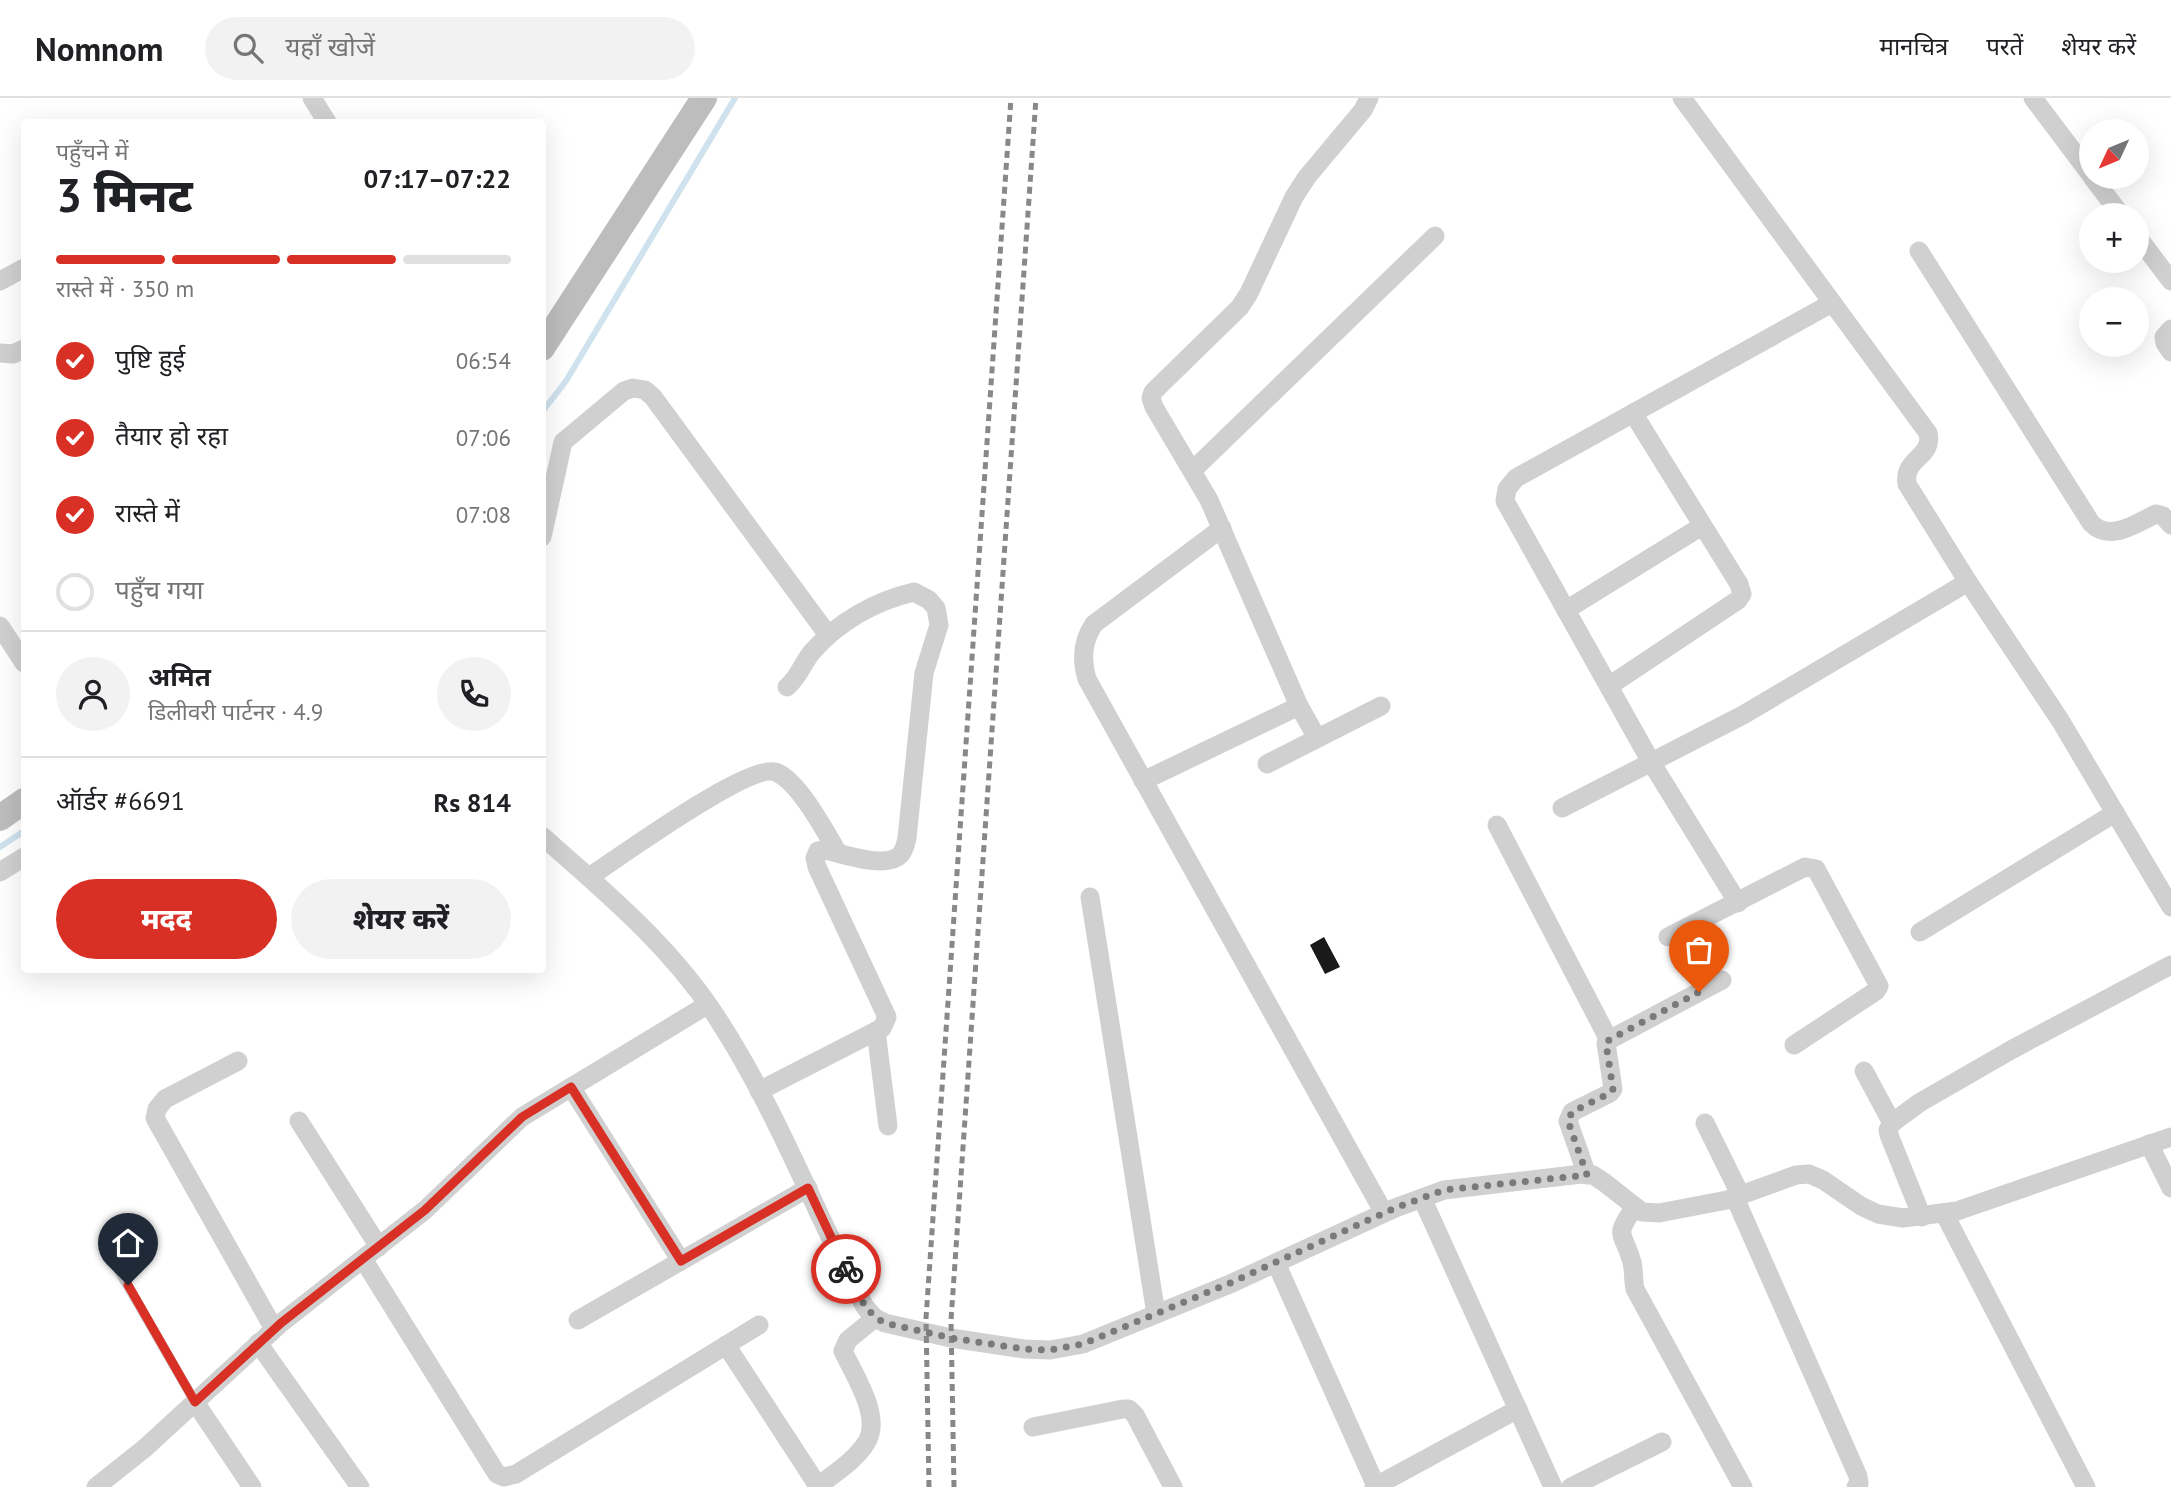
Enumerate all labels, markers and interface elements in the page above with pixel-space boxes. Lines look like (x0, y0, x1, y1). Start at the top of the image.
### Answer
search box (205, 17, 695, 80)
text: Nomnom (35, 27, 163, 70)
icon: search (229, 29, 267, 67)
text: यहाँ खोजें (285, 30, 375, 63)
text: मानचित्र (1880, 31, 1948, 62)
text: परतें (1986, 31, 2023, 62)
text: शेयर करें (2061, 31, 2136, 62)
north arrow (2079, 119, 2149, 189)
map controls (2079, 119, 2149, 357)
text: पहुँचने में (56, 137, 129, 166)
text: 07:17–07:22 (364, 162, 511, 195)
text: 3 मिनट (56, 165, 193, 225)
button: + (2079, 203, 2149, 273)
text: रास्ते में · 350 m (56, 274, 194, 303)
button: − (2079, 287, 2149, 357)
icon: check (56, 342, 94, 380)
text: पुष्टि हुई (115, 342, 185, 375)
text: 06:54 (456, 346, 511, 375)
icon: check (56, 419, 94, 457)
text: तैयार हो रहा (115, 419, 228, 452)
text: 07:06 (456, 423, 511, 452)
icon: check (56, 496, 94, 534)
text: रास्ते में (115, 496, 180, 529)
text: 07:08 (456, 500, 511, 529)
text: पहुँच गया (115, 573, 203, 606)
button: person (56, 657, 130, 731)
button: phone (437, 657, 511, 731)
text: अमित (148, 660, 211, 693)
text: डिलीवरी पार्टनर · 4.9 (148, 697, 323, 726)
text: ऑर्डर #6691 (56, 784, 185, 817)
text: Rs 814 (434, 786, 511, 819)
button: मदद (56, 879, 277, 959)
button: शेयर करें (291, 879, 511, 959)
pin (1669, 920, 1729, 992)
icon: bag (1680, 931, 1718, 969)
pin (98, 1213, 158, 1285)
icon: home (109, 1224, 147, 1262)
courier (811, 1234, 881, 1304)
icon: bike (827, 1250, 865, 1288)

